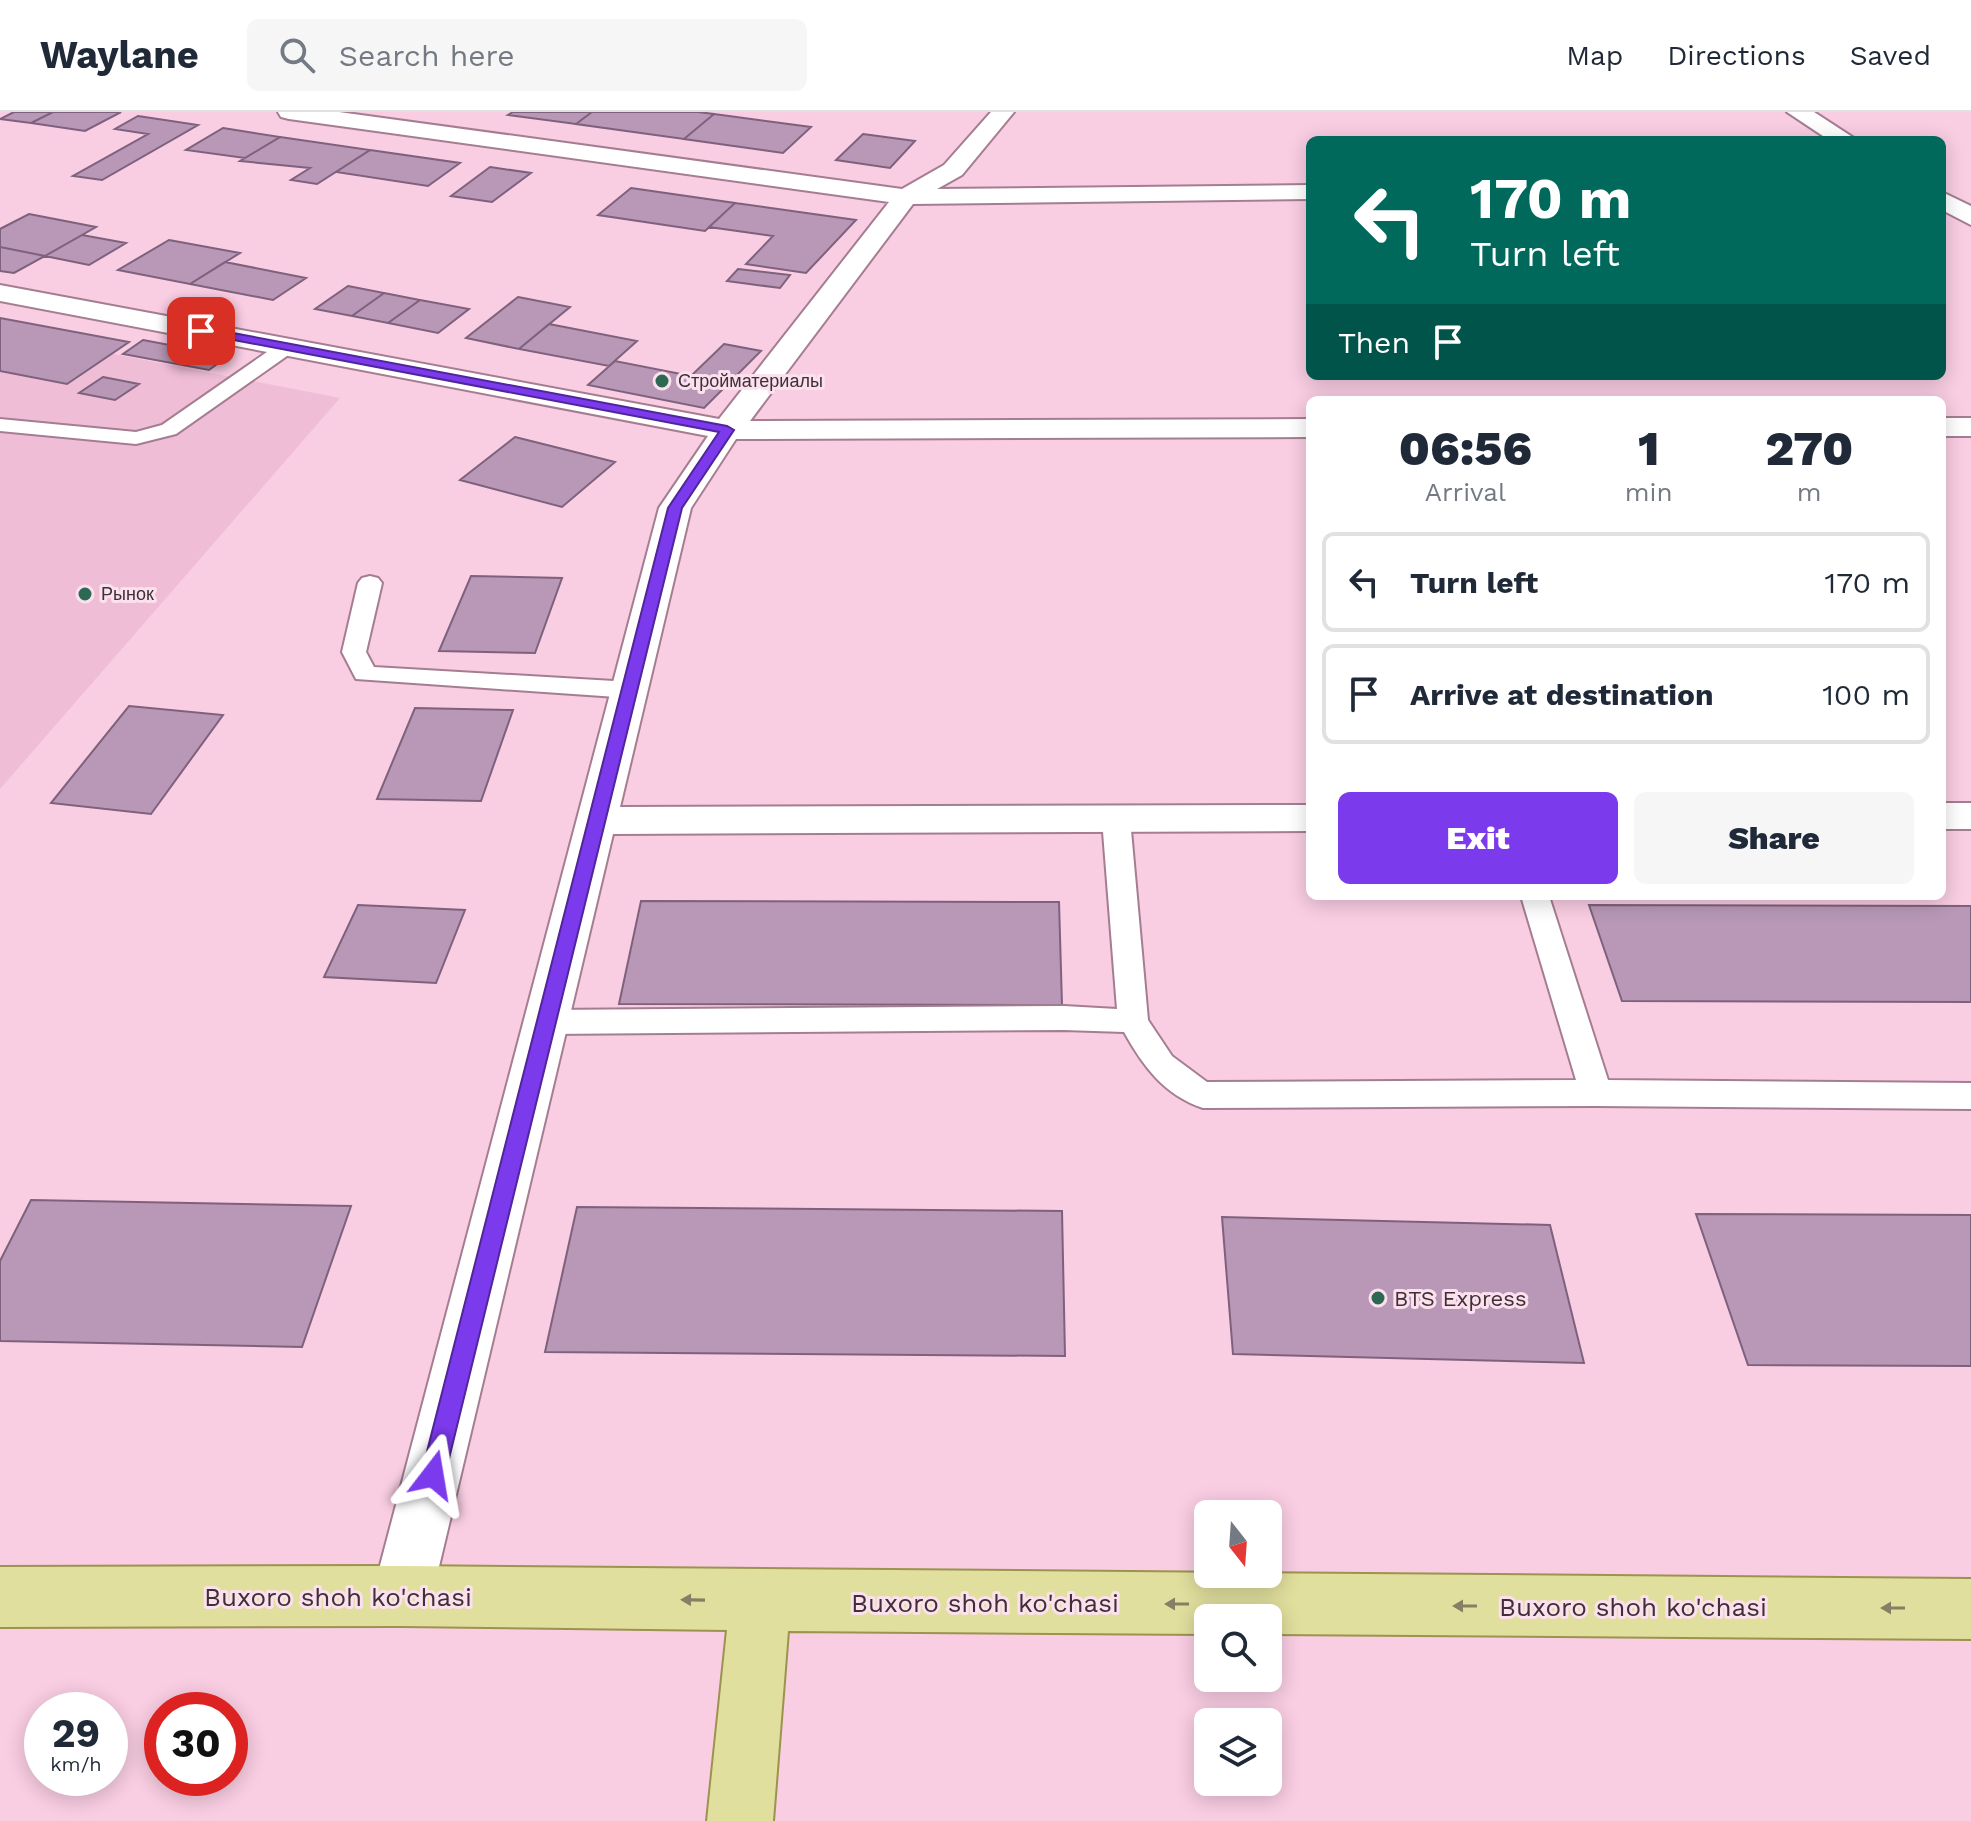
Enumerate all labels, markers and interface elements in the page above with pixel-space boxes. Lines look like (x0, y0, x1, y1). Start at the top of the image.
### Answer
search box (247, 19, 807, 91)
text: Waylane (40, 33, 199, 77)
icon: search (275, 33, 319, 77)
text: Search here (339, 38, 515, 73)
text: Map (1566, 39, 1623, 72)
text: Directions (1667, 39, 1806, 72)
text: Saved (1850, 39, 1931, 72)
text: 170 m (1470, 166, 1632, 232)
icon: left (1338, 168, 1442, 272)
text: Turn left (1470, 233, 1620, 275)
pin (167, 297, 235, 365)
icon: arrive (179, 309, 223, 353)
icon: arrive (1426, 320, 1470, 364)
text: Then (1338, 325, 1410, 360)
place label: Стройматериалы (678, 370, 823, 391)
marker: Стройматериалы (653, 372, 671, 390)
text: 06:56 (1399, 420, 1532, 477)
text: 1 (1638, 420, 1659, 477)
text: 270 (1765, 420, 1853, 477)
text: Arrival (1425, 477, 1506, 507)
text: min (1625, 477, 1673, 507)
text: m (1797, 477, 1822, 507)
icon: left (1342, 560, 1386, 604)
text: Turn left (1410, 565, 1538, 600)
text: 170 m (1825, 565, 1910, 600)
place label: Рынок (101, 583, 154, 604)
marker: Рынок (76, 585, 94, 603)
icon: arrive (1342, 672, 1386, 716)
text: Arrive at destination (1410, 677, 1714, 712)
text: 100 m (1822, 677, 1910, 712)
button: Exit (1338, 792, 1618, 884)
button: Share (1634, 792, 1914, 884)
place label: BTS Express (1394, 1286, 1527, 1311)
marker: BTS Express (1369, 1289, 1387, 1307)
position arrow (391, 1433, 475, 1517)
north arrow (1194, 1500, 1282, 1588)
map controls (1194, 1500, 1282, 1796)
street label: Buxoro shoh ko'chasi (204, 1582, 472, 1612)
street label: Buxoro shoh ko'chasi (851, 1588, 1119, 1618)
street label: Buxoro shoh ko'chasi (1499, 1592, 1767, 1622)
one-way arrow (680, 1594, 705, 1607)
one-way arrow (1164, 1598, 1189, 1610)
one-way arrow (1452, 1599, 1477, 1612)
one-way arrow (1880, 1602, 1905, 1614)
button: search (1194, 1604, 1282, 1692)
speed limit sign: 30 (144, 1692, 248, 1796)
button: layers (1194, 1708, 1282, 1796)
text: 29 (52, 1710, 100, 1757)
text: km/h (50, 1752, 102, 1776)

